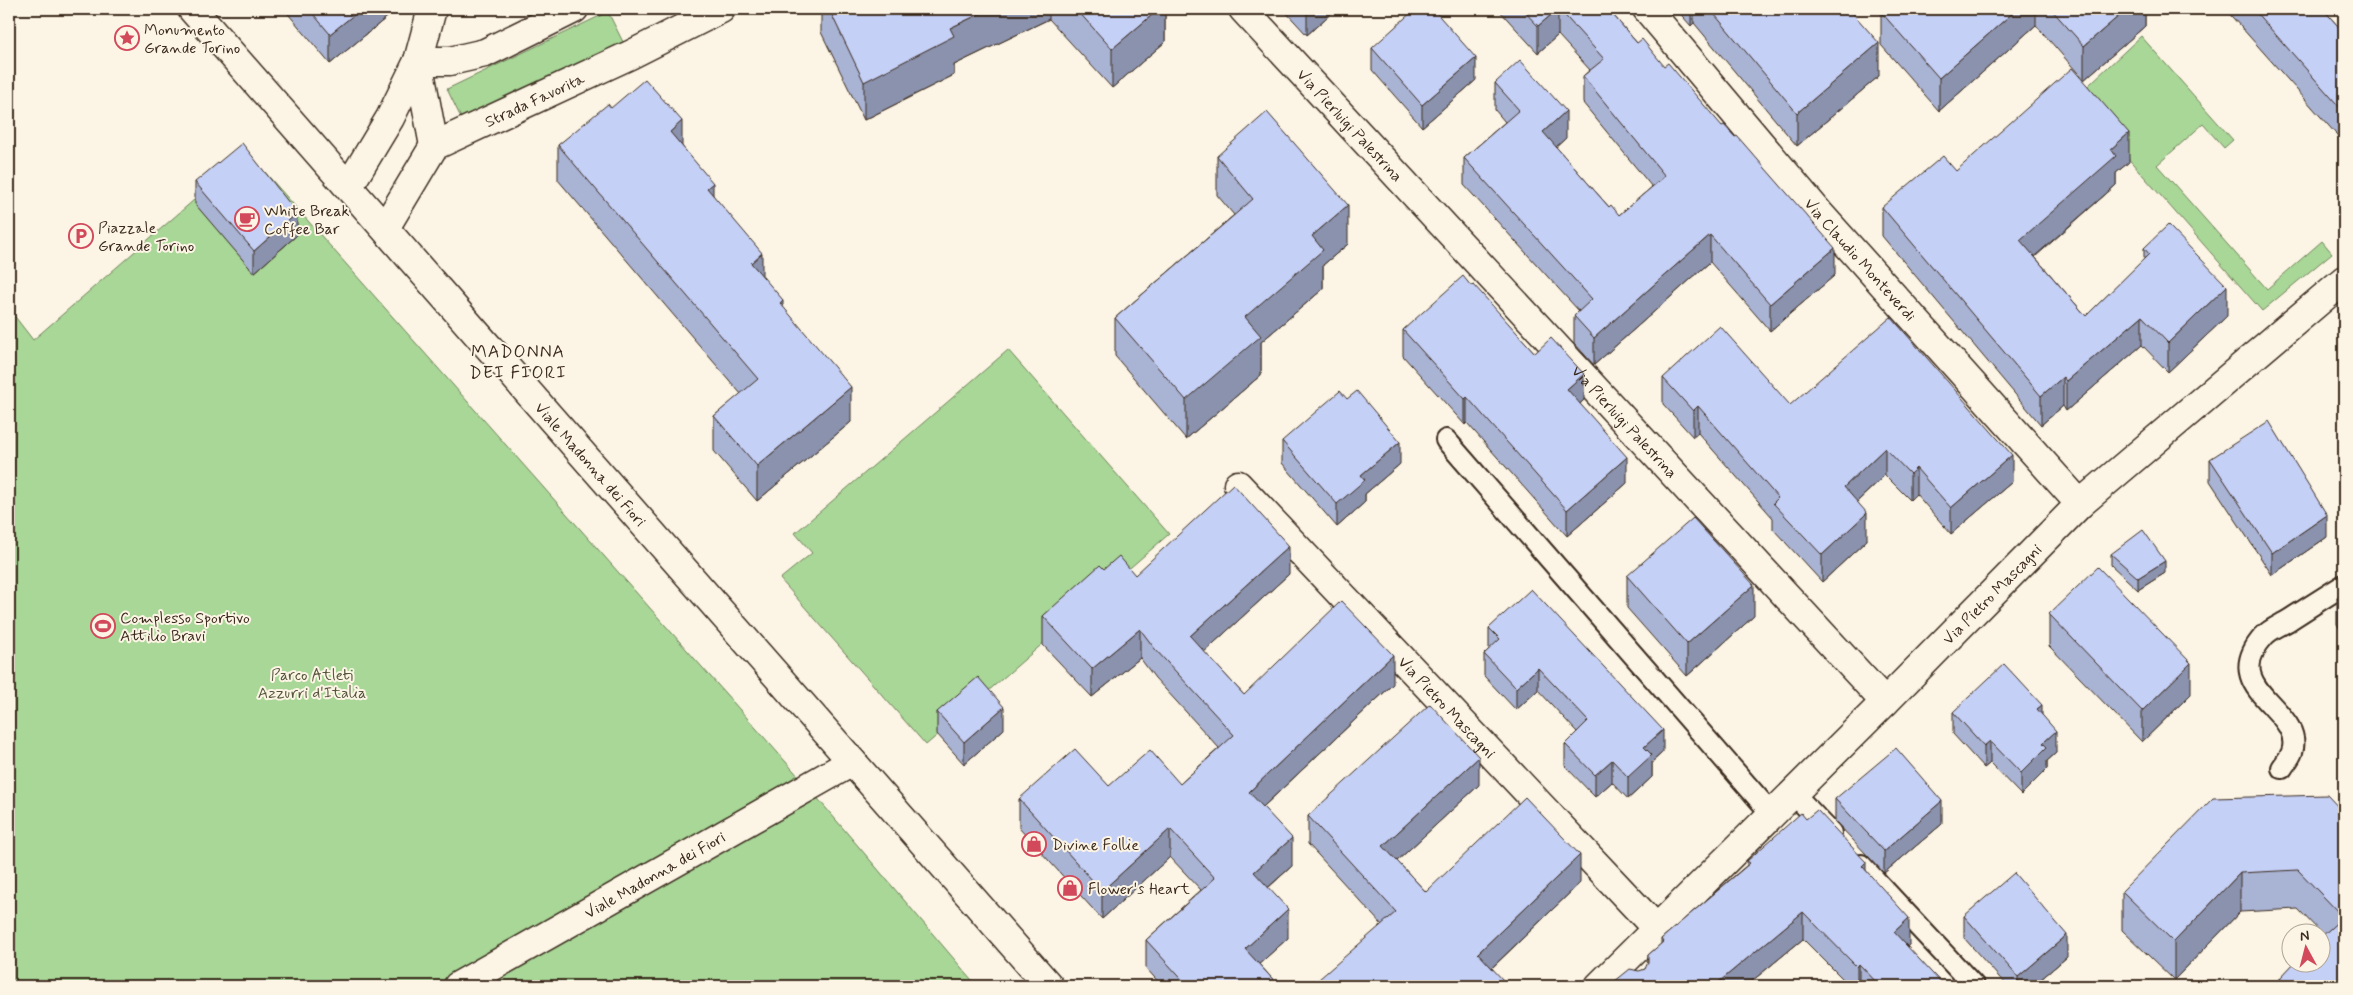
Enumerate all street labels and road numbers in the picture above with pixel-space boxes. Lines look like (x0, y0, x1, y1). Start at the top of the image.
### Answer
street label: Via Pierluigi Palestrina (1292, 65, 1407, 187)
street label: Strada Favorita (482, 69, 588, 133)
street label: Via Claudio Monteverdi (1799, 194, 1920, 327)
street label: Via Pierluigi Palestrina (1566, 361, 1682, 483)
street label: Viale Madonna dei Fiori (530, 398, 650, 532)
street label: Via Pietro Mascagni (1938, 540, 2047, 650)
street label: Via Pietro Mascagni (1393, 652, 1500, 764)
street label: Viale Madonna dei Fiori (581, 827, 730, 924)

